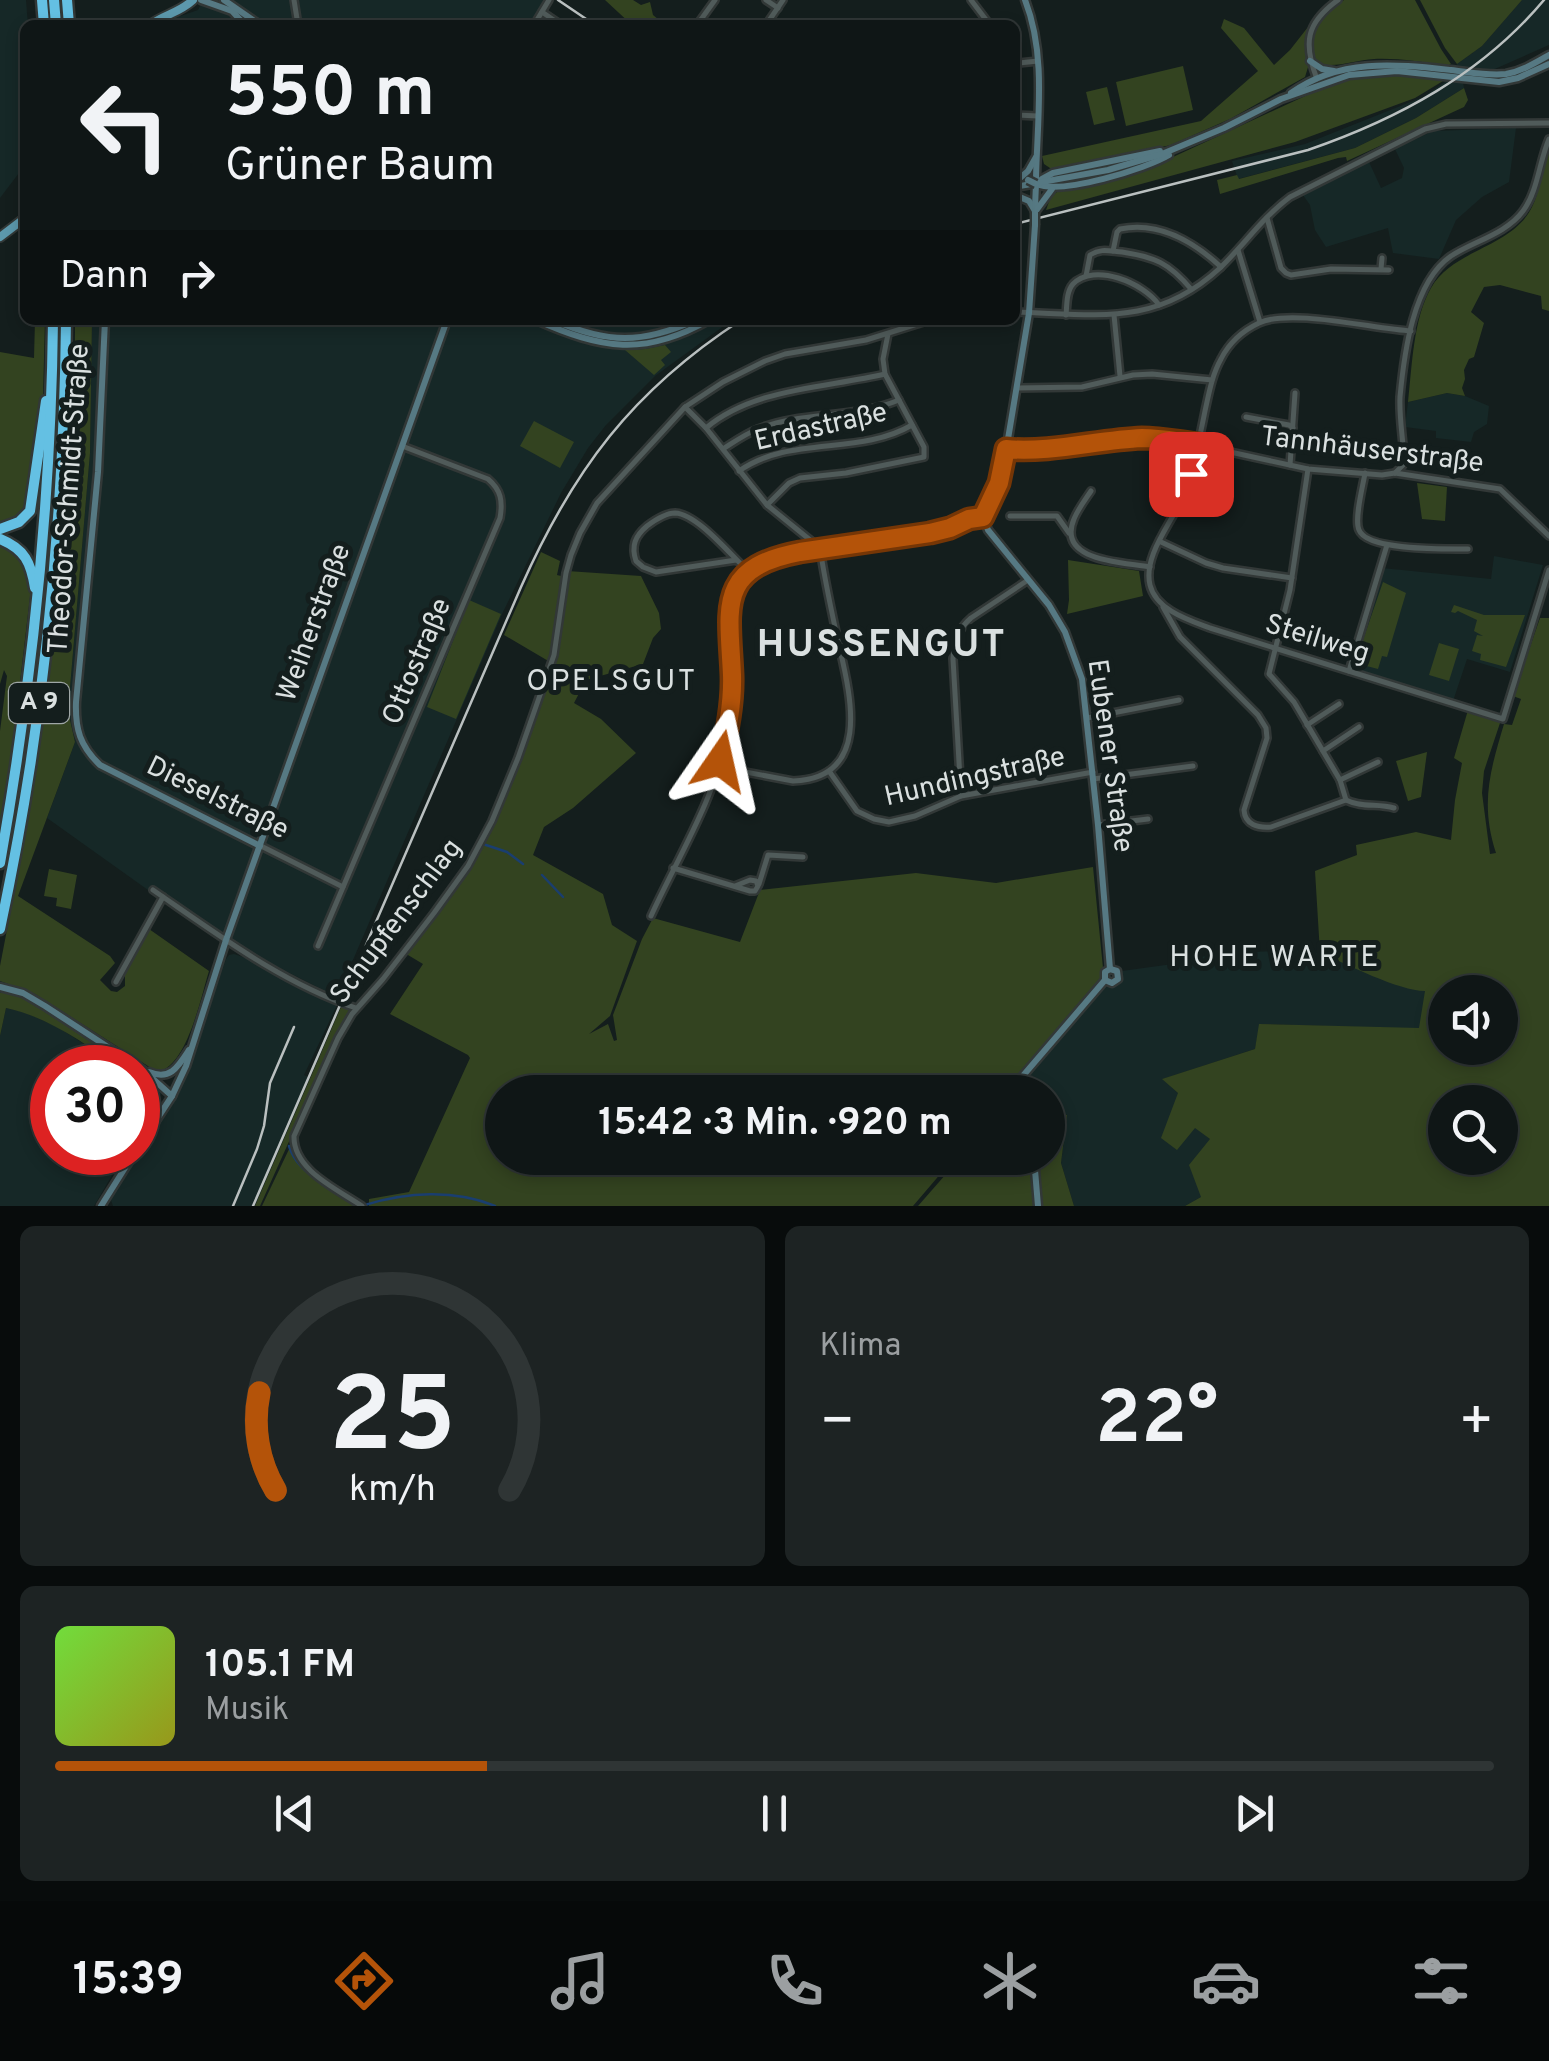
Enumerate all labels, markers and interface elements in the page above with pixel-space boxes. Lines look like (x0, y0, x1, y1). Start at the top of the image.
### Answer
text: 550 m (225, 52, 435, 141)
icon: left (60, 60, 190, 190)
text: Grüner Baum (225, 139, 495, 196)
icon: right (169, 250, 224, 305)
text: Dann (60, 253, 149, 302)
street label: Theodor-Schmidt-Straße (41, 343, 99, 655)
street label: Erdastraße (751, 395, 891, 461)
street label: Tannhäuserstraße (1258, 419, 1486, 483)
pin (1149, 432, 1234, 517)
icon: arrive (1164, 447, 1219, 502)
street label: Weiherstraße (270, 539, 360, 707)
street label: Ottostraße (375, 593, 461, 731)
street label: Steilweg (1260, 607, 1374, 673)
district label: HUSSENGUT (757, 622, 1007, 671)
street label: Eubener Straße (1078, 657, 1140, 855)
district label: OPELSGUT (526, 664, 698, 701)
road number: A 9 (9, 683, 69, 723)
position arrow (668, 709, 772, 813)
street label: Hundingstraße (881, 740, 1069, 816)
street label: Dieselstraße (140, 749, 294, 849)
street label: Schupfenschlag (323, 832, 471, 1012)
district label: HOHE WARTE (1169, 940, 1381, 977)
map controls (1428, 975, 1518, 1175)
button: sound (1428, 975, 1518, 1065)
speed limit sign: 30 (30, 1045, 160, 1175)
button: search (1428, 1085, 1518, 1175)
text: 15:42 · 3 Min. · 920 m (598, 1100, 952, 1149)
text: Klima (820, 1327, 901, 1367)
text: 25 (329, 1356, 456, 1488)
text: 22° (1095, 1375, 1218, 1470)
text: − (820, 1389, 855, 1459)
text: + (1459, 1389, 1494, 1459)
text: km/h (349, 1468, 436, 1514)
text: 105.1 FM (205, 1642, 355, 1691)
text: Musik (205, 1691, 289, 1731)
icon: previous (267, 1786, 322, 1841)
icon: pause (747, 1786, 802, 1841)
icon: next (1227, 1786, 1282, 1841)
icon: directions (329, 1946, 399, 2016)
icon: music (545, 1946, 615, 2016)
icon: phone (760, 1946, 830, 2016)
icon: climate (975, 1946, 1045, 2016)
icon: car (1191, 1946, 1261, 2016)
icon: filters (1406, 1946, 1476, 2016)
text: 15:39 (73, 1953, 184, 2010)

